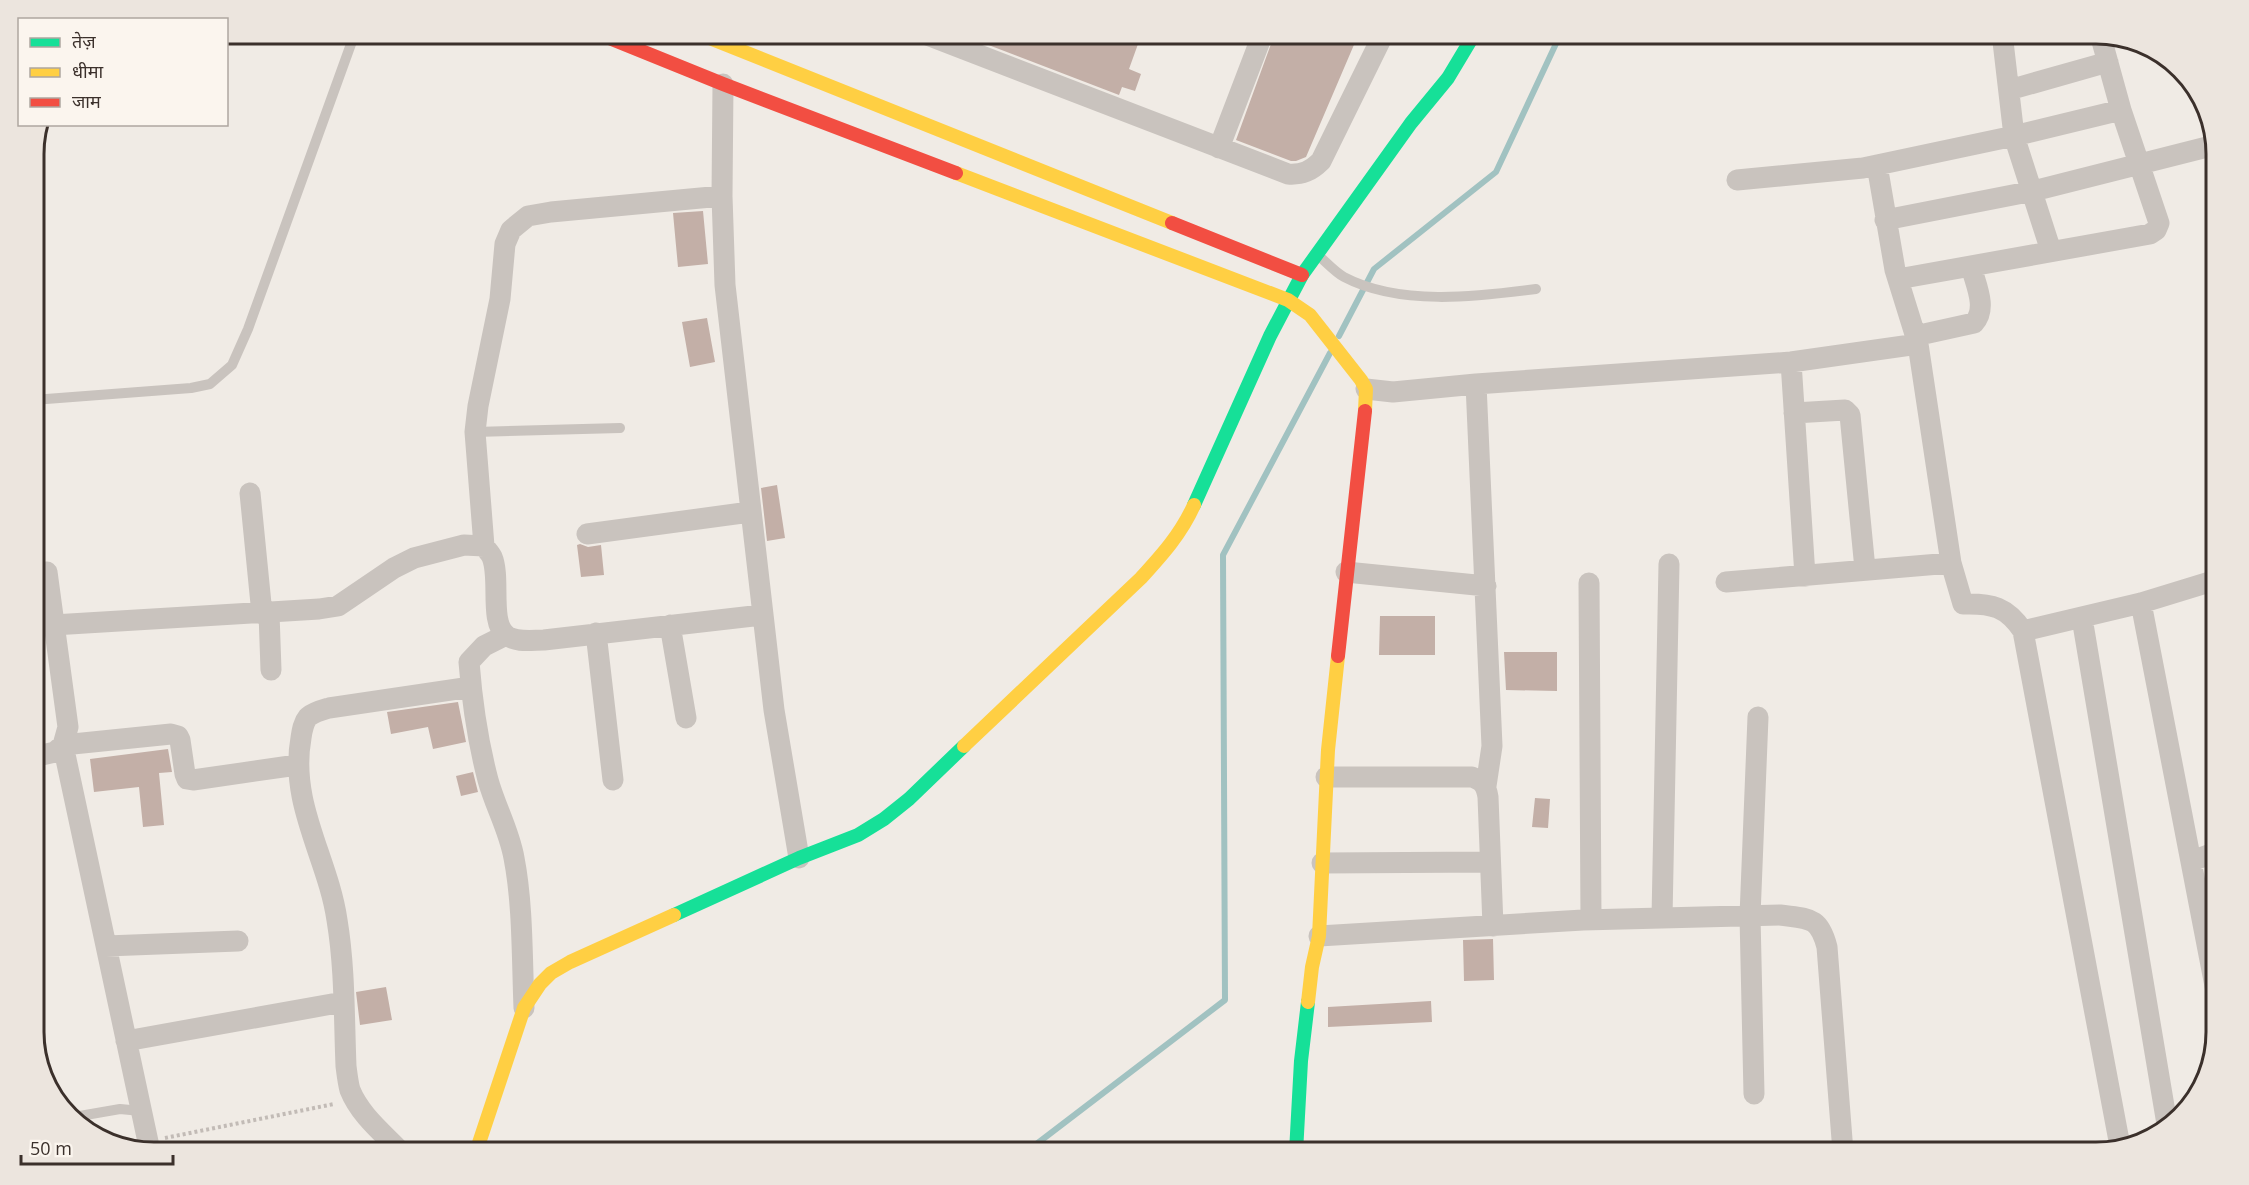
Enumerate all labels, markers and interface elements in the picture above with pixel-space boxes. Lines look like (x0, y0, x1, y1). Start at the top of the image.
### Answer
legend (18, 18, 228, 126)
text: तेज़ (72, 29, 96, 53)
text: धीमा (72, 59, 103, 83)
text: जाम (72, 89, 102, 113)
scale bar (21, 1128, 172, 1166)
text: 50 m (30, 1136, 72, 1160)

